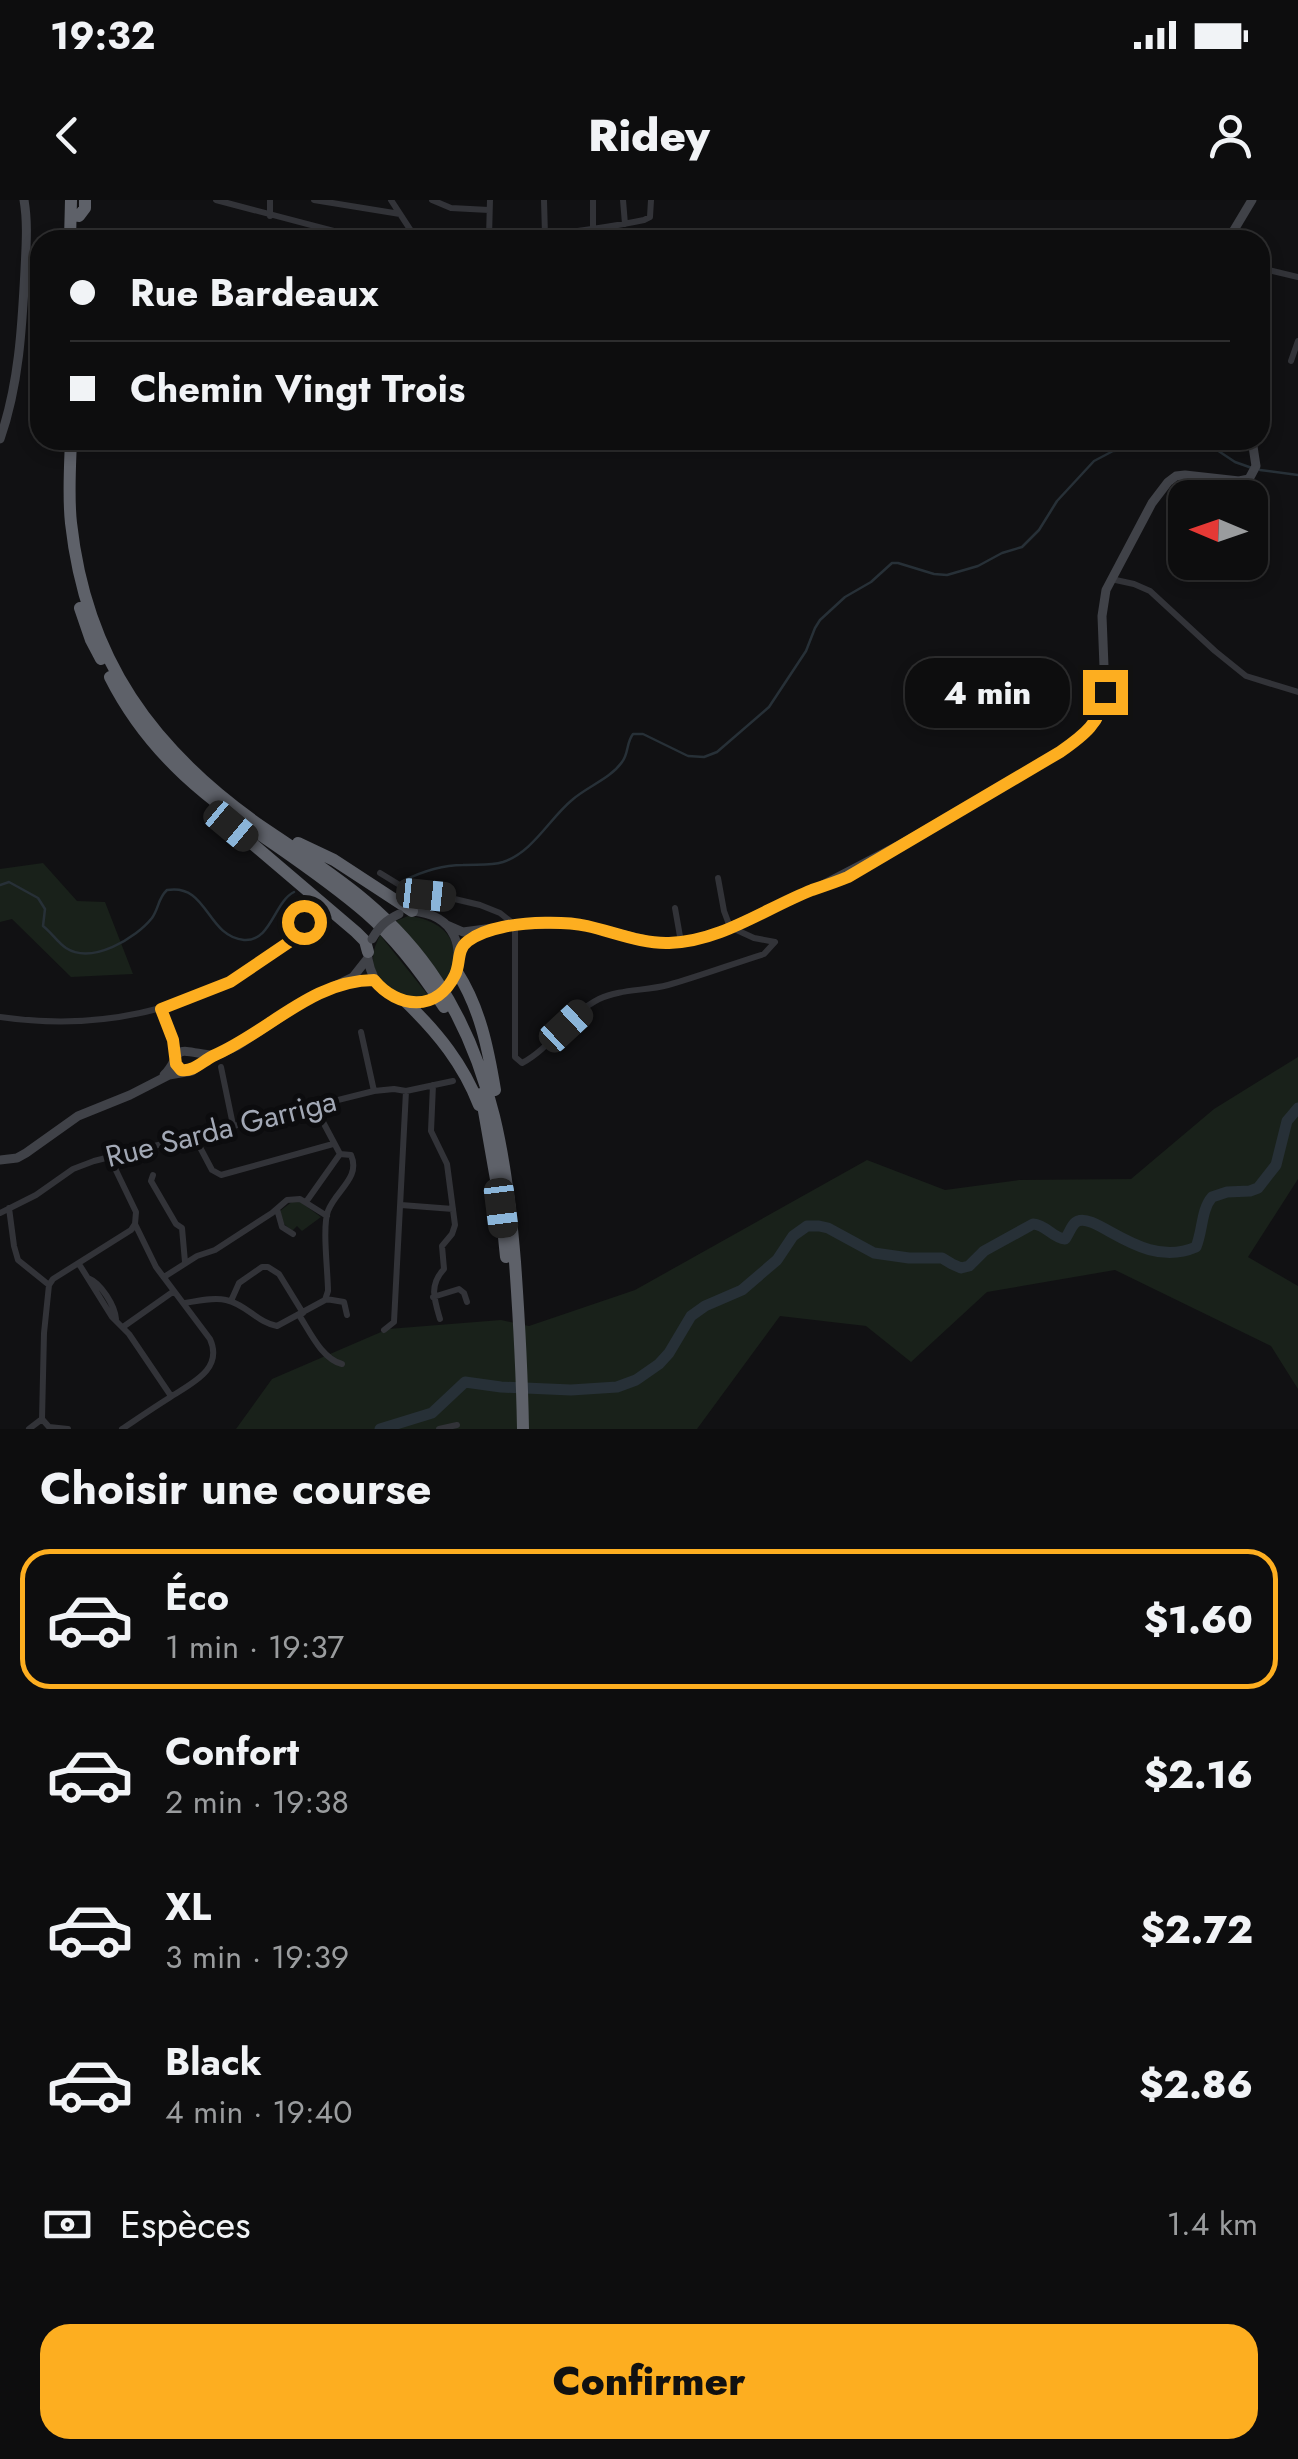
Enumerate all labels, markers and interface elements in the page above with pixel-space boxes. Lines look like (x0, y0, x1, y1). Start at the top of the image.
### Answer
text: 19:32 (50, 8, 156, 63)
text: Ridey (588, 103, 710, 168)
icon: back (40, 108, 95, 163)
icon: person (1203, 108, 1258, 163)
text: Rue Bardeaux (130, 265, 379, 320)
text: Chemin Vingt Trois (130, 361, 465, 416)
north arrow (1168, 480, 1268, 580)
map controls (1168, 480, 1268, 580)
callout: 4 min (905, 657, 1070, 727)
text: 4 min (944, 670, 1031, 716)
route end (1083, 670, 1128, 715)
car (198, 795, 264, 857)
car (395, 877, 457, 913)
route start (282, 900, 327, 945)
car (534, 995, 598, 1057)
street label: Rue Sarda Garriga (101, 1079, 341, 1178)
car (482, 1176, 520, 1240)
text: Choisir une course (40, 1456, 432, 1521)
text: Éco (165, 1569, 229, 1624)
icon: car (45, 1574, 135, 1664)
text: $1.60 (1144, 1592, 1253, 1647)
text: 1 min · 19:37 (165, 1624, 344, 1670)
text: Confort (165, 1724, 299, 1779)
icon: car (45, 1729, 135, 1819)
text: $2.16 (1144, 1747, 1253, 1802)
text: 2 min · 19:38 (165, 1779, 349, 1825)
text: XL (165, 1879, 211, 1934)
icon: car (45, 1884, 135, 1974)
text: $2.72 (1141, 1902, 1253, 1957)
text: 3 min · 19:39 (165, 1934, 349, 1980)
text: Black (165, 2034, 262, 2089)
icon: car (45, 2039, 135, 2129)
text: $2.86 (1139, 2057, 1253, 2112)
text: 4 min · 19:40 (165, 2089, 352, 2135)
icon: cash (40, 2197, 95, 2252)
text: Espèces (120, 2197, 251, 2252)
text: 1.4 km (1167, 2201, 1258, 2247)
button: Confirmer (40, 2324, 1258, 2439)

